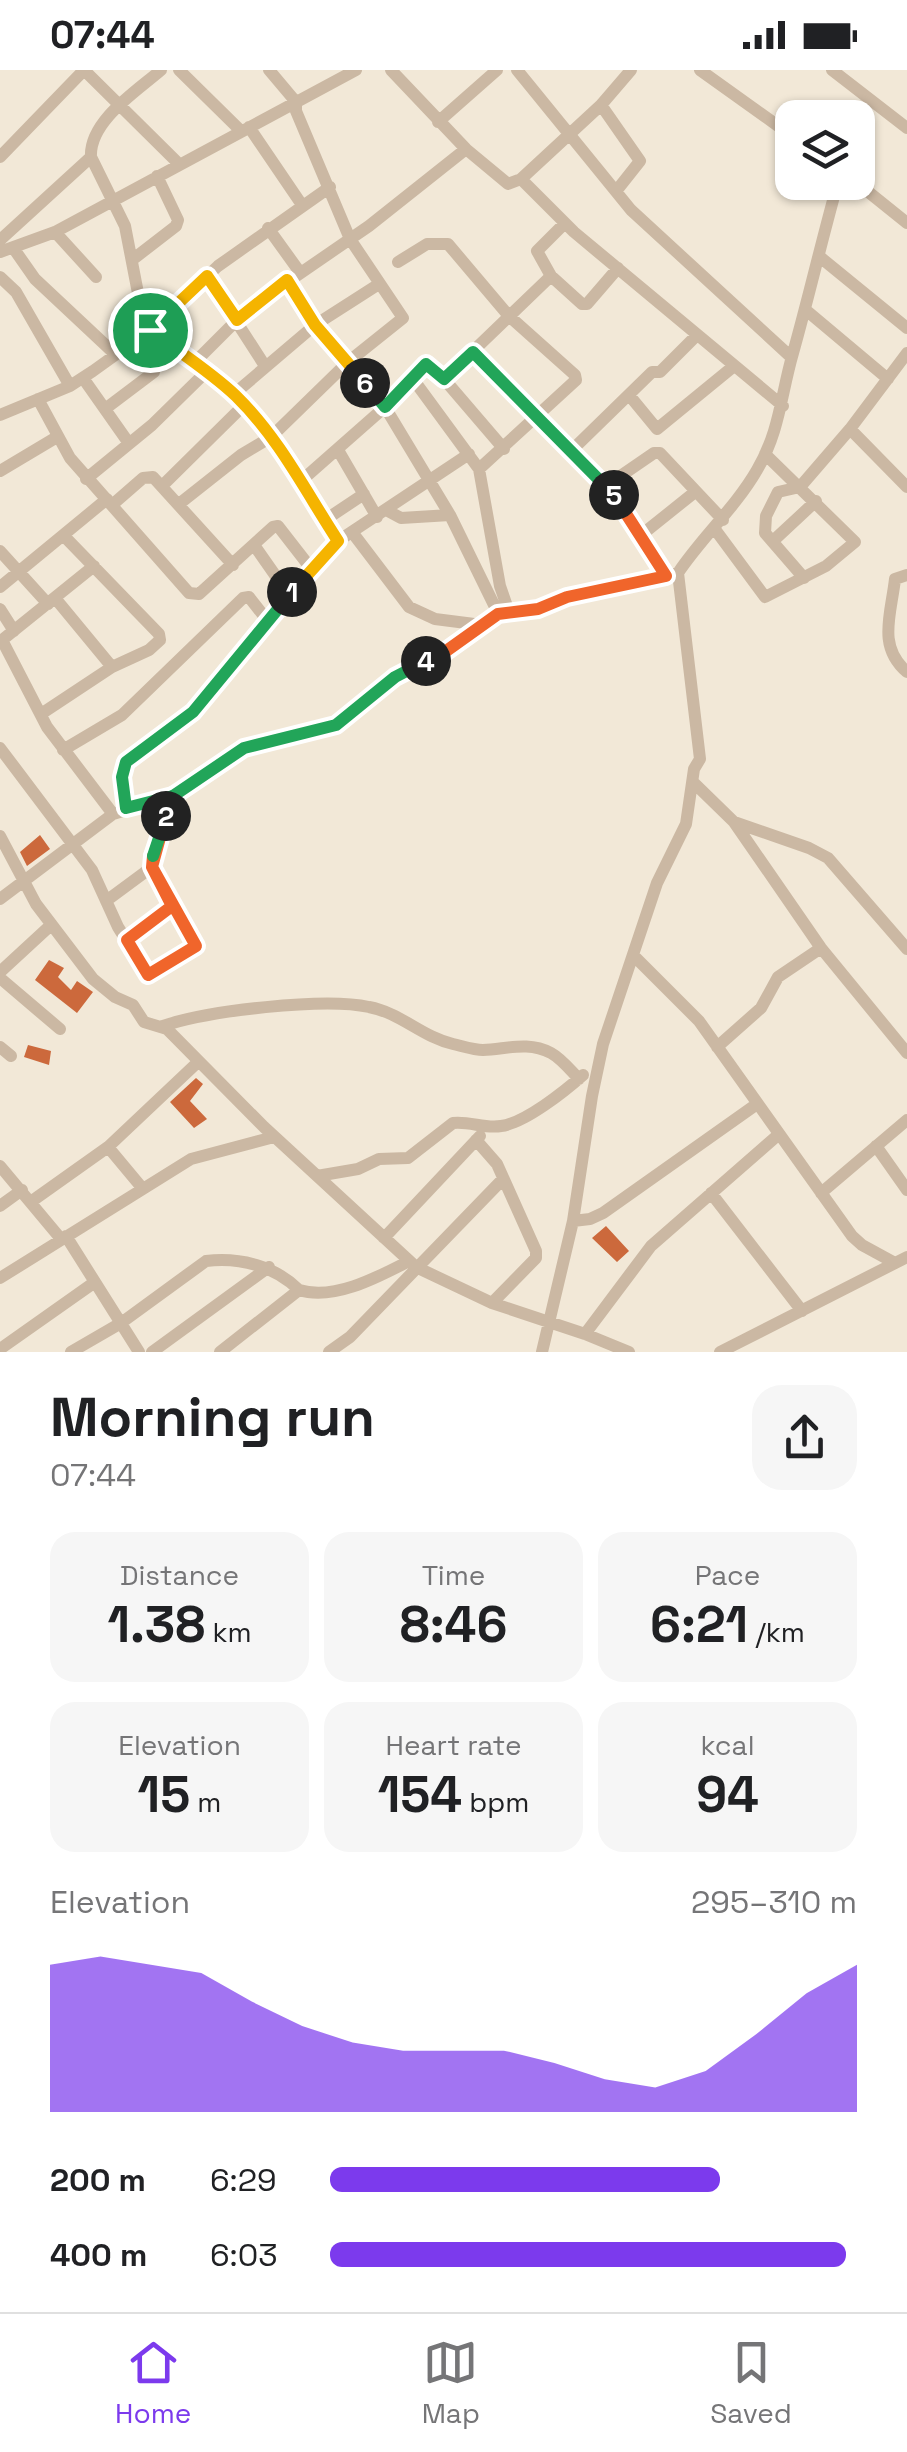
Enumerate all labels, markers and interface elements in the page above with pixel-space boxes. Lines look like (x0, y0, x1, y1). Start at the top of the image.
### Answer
text: 07:44 (50, 11, 155, 59)
map controls (775, 100, 875, 200)
button: layers (775, 100, 875, 200)
pin (108, 288, 193, 373)
icon: arrive (123, 303, 178, 358)
pin: 6 (340, 358, 390, 408)
text: 6 (356, 365, 374, 401)
pin: 5 (589, 470, 639, 520)
text: 5 (606, 477, 622, 513)
pin: 1 (267, 567, 317, 617)
text: 1 (286, 574, 298, 610)
pin: 4 (401, 636, 451, 686)
text: 4 (417, 643, 435, 679)
pin: 2 (141, 791, 191, 841)
text: 2 (158, 798, 174, 834)
text: Morning run (50, 1382, 375, 1452)
button: share (752, 1385, 857, 1490)
text: 07:44 (50, 1455, 136, 1495)
text: Distance (120, 1557, 239, 1593)
text: Time (422, 1557, 485, 1593)
text: Pace (695, 1557, 760, 1593)
text: 1.38 (107, 1593, 205, 1657)
text: 8:46 (400, 1593, 507, 1657)
text: 6:21 (650, 1593, 748, 1657)
text: km (205, 1614, 252, 1650)
text: /km (748, 1614, 805, 1650)
text: Elevation (118, 1727, 241, 1763)
text: Heart rate (386, 1727, 521, 1763)
text: kcal (700, 1727, 755, 1763)
text: 15 (138, 1763, 190, 1827)
text: 154 (378, 1763, 462, 1827)
text: 94 (696, 1763, 759, 1827)
text: m (190, 1784, 221, 1820)
text: bpm (462, 1784, 529, 1820)
text: Elevation (50, 1882, 190, 1922)
text: 295–310 m (691, 1882, 857, 1922)
text: 200 m (50, 2160, 146, 2200)
text: 6:29 (210, 2160, 276, 2200)
text: 400 m (50, 2235, 147, 2275)
text: 6:03 (210, 2235, 278, 2275)
tab: Home (115, 2335, 191, 2431)
tab: Map (422, 2335, 480, 2431)
tab: Saved (710, 2335, 792, 2431)

